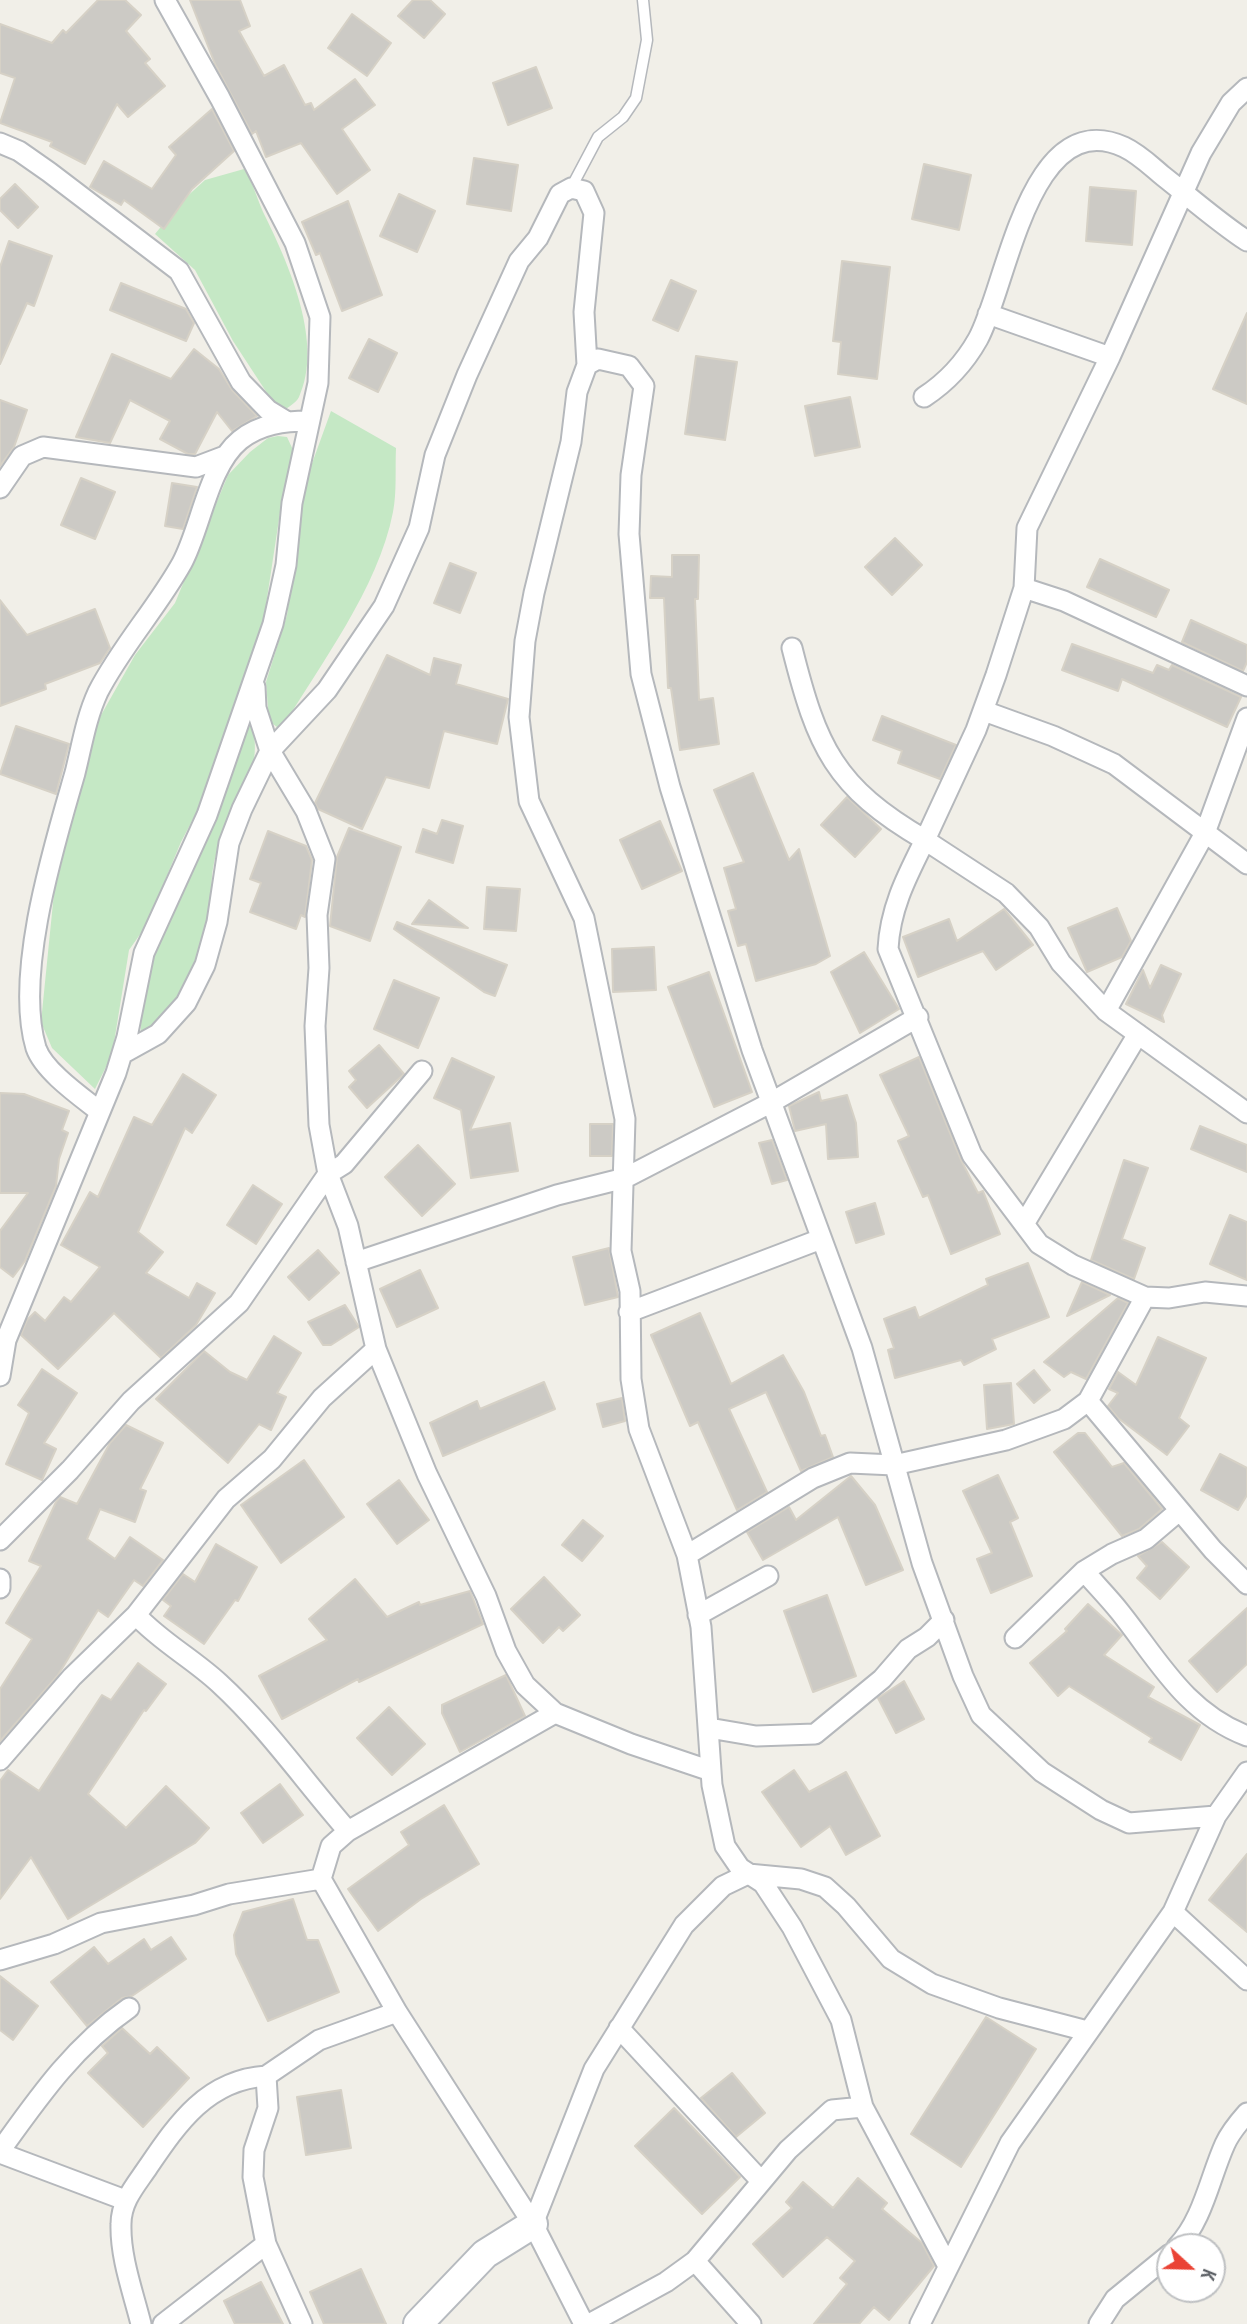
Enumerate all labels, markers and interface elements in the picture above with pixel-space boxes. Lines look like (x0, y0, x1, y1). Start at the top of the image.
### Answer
north arrow (1156, 2233, 1226, 2303)
text: K (1196, 2266, 1222, 2284)

